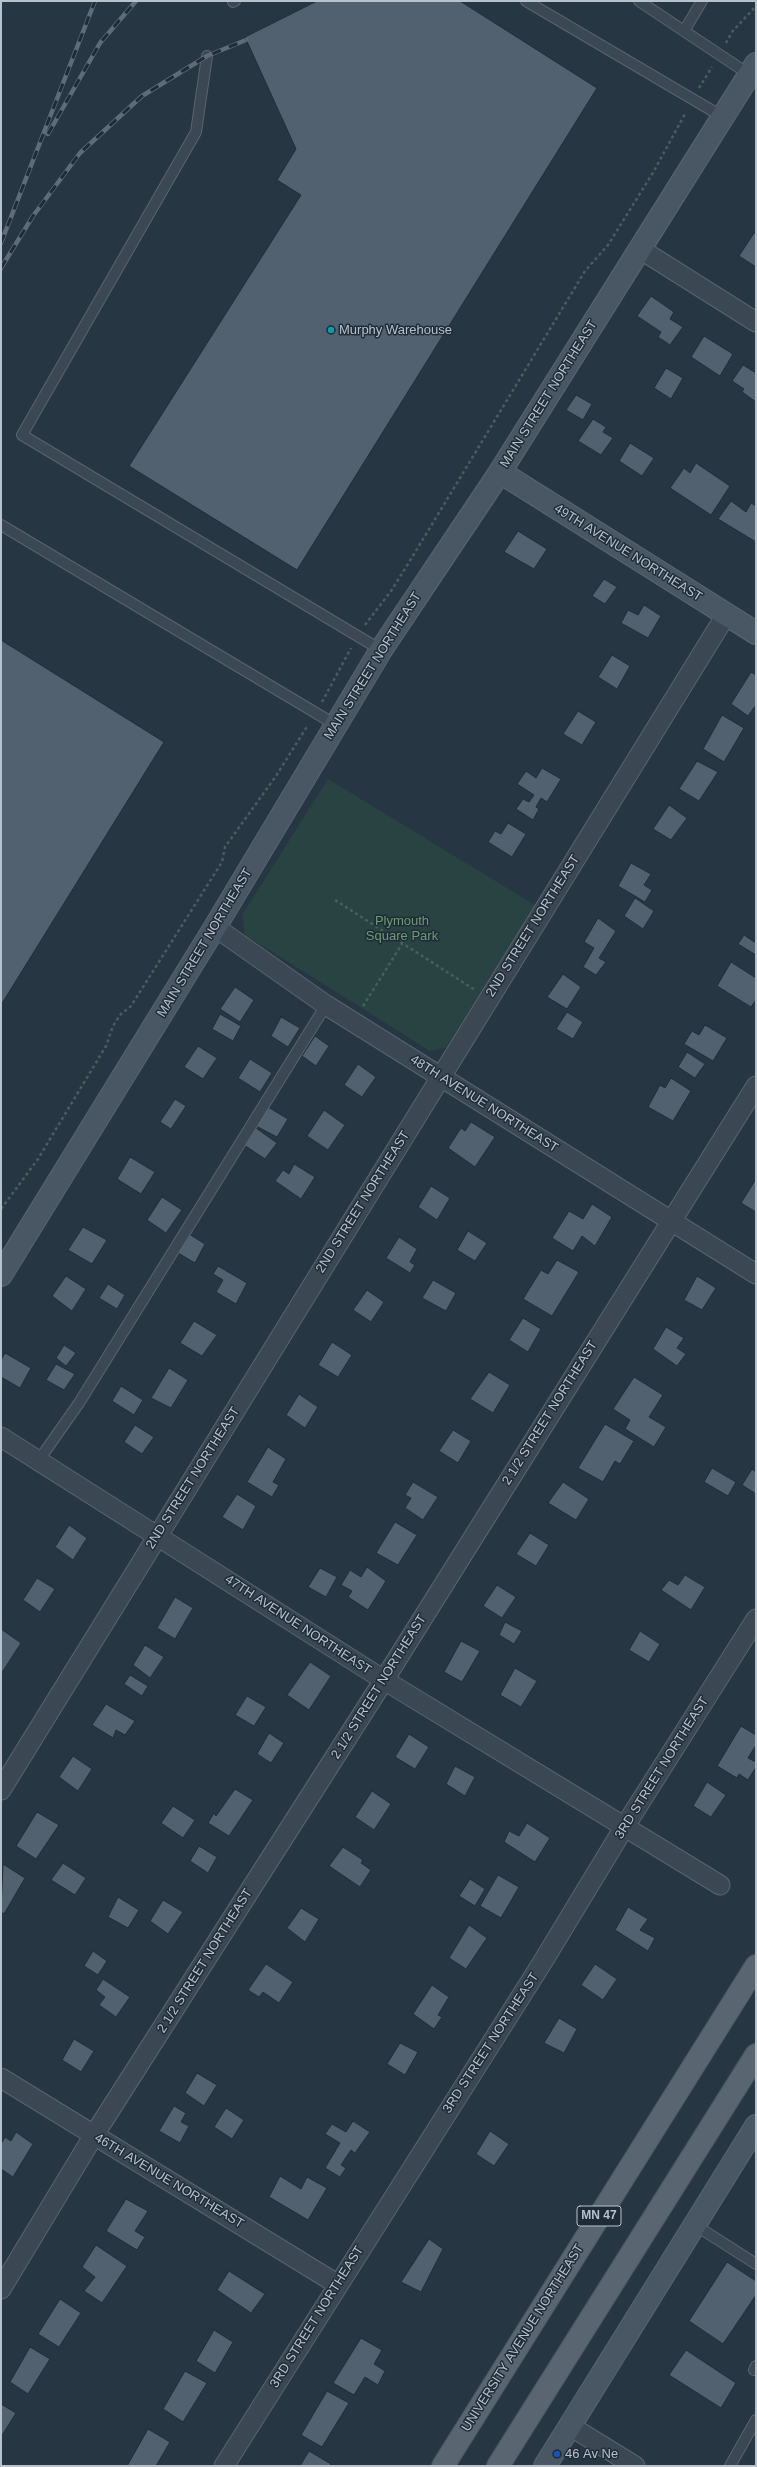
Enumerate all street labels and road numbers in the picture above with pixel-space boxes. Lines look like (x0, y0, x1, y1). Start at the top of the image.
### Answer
street label: MAIN STREET NORTHEAST (497, 317, 601, 471)
street label: 49TH AVENUE NORTHEAST (551, 501, 705, 605)
street label: MAIN STREET NORTHEAST (321, 589, 425, 743)
street label: 2ND STREET NORTHEAST (483, 852, 583, 1000)
street label: MAIN STREET NORTHEAST (154, 866, 256, 1020)
street label: 48TH AVENUE NORTHEAST (407, 1052, 561, 1156)
street label: 2ND STREET NORTHEAST (313, 1128, 413, 1276)
street label: 2 1/2 STREET NORTHEAST (499, 1338, 601, 1488)
street label: 2ND STREET NORTHEAST (143, 1404, 243, 1552)
street label: 47TH AVENUE NORTHEAST (222, 1572, 374, 1678)
street label: 2 1/2 STREET NORTHEAST (328, 1612, 430, 1762)
street label: 3RD STREET NORTHEAST (612, 1694, 712, 1842)
street label: 2 1/2 STREET NORTHEAST (154, 1886, 256, 2036)
street label: 3RD STREET NORTHEAST (440, 1970, 542, 2116)
street label: 46TH AVENUE NORTHEAST (92, 2130, 246, 2232)
road number: MN 47 (577, 2206, 621, 2226)
street label: UNIVERSITY AVENUE NORTHEAST (459, 2242, 587, 2434)
street label: 3RD STREET NORTHEAST (267, 2243, 367, 2391)

